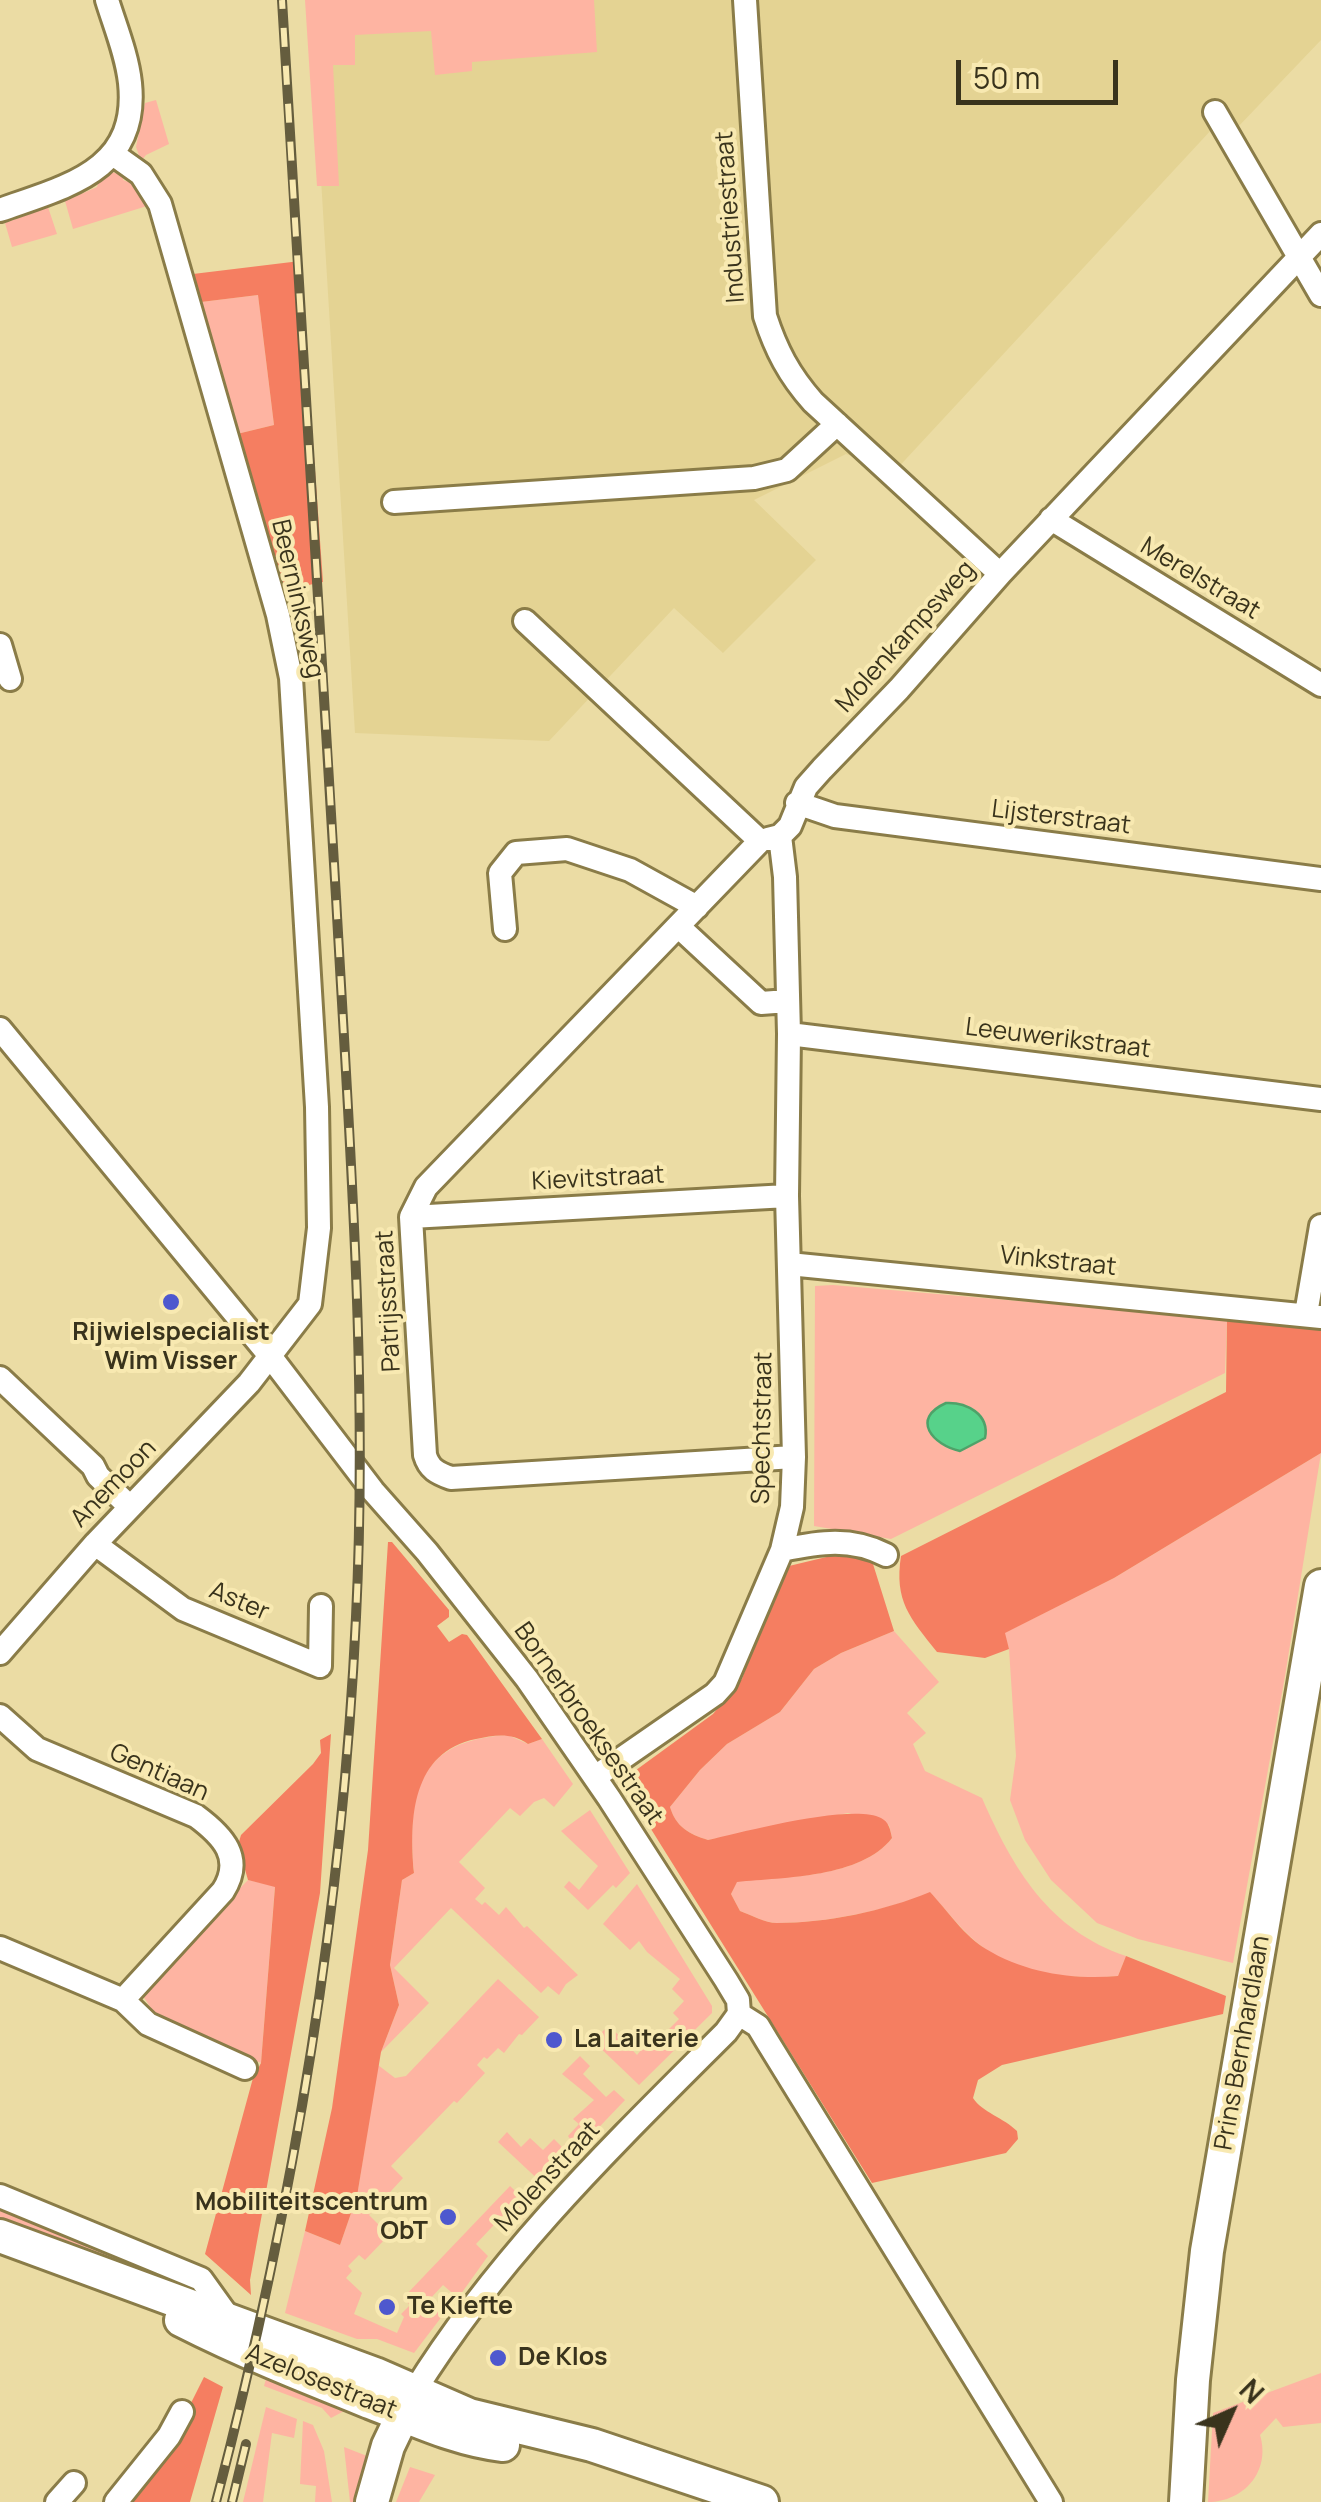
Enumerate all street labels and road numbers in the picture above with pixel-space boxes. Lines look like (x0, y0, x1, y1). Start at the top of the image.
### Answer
street label: Industriestraat (710, 130, 752, 304)
street label: Beerninksweg (264, 517, 330, 681)
street label: Merelstraat (1135, 532, 1265, 626)
street label: Molenkampsweg (830, 555, 982, 719)
street label: Lijsterstraat (990, 795, 1132, 841)
street label: Leeuwerikstraat (964, 1013, 1152, 1065)
street label: Kievitstraat (531, 1161, 665, 1197)
street label: Patrijsstraat (370, 1229, 408, 1373)
street label: Vinkstraat (998, 1241, 1118, 1283)
street label: Spechtstraat (747, 1351, 779, 1505)
street label: Anemoon (65, 1434, 163, 1534)
street label: Aster (205, 1576, 273, 1628)
street label: Bornerbroeksestraat (507, 1617, 669, 1831)
street label: Gentiaan (105, 1738, 213, 1808)
street label: Prins Bernhardlaan (1209, 1933, 1277, 2153)
street label: Molenstraat (489, 2116, 607, 2238)
street label: Azelosestraat (241, 2338, 401, 2426)

